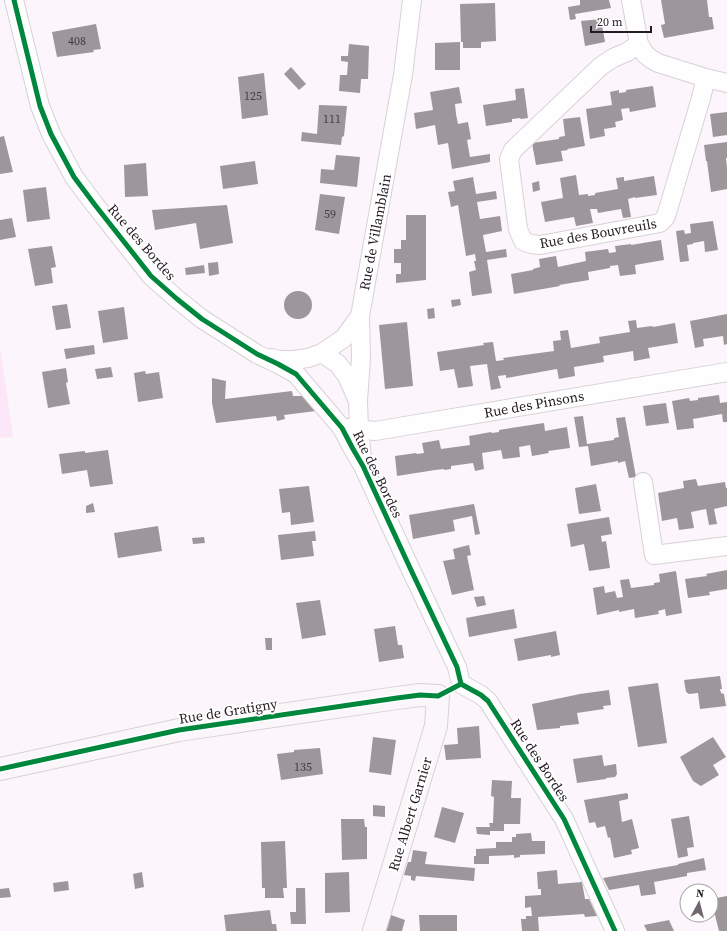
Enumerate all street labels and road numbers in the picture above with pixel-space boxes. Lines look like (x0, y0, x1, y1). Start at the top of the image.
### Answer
street label: Rue de Villamblain (354, 172, 396, 292)
street label: Rue des Bordes (103, 200, 181, 284)
street label: Rue des Bouvreuils (538, 213, 658, 253)
street label: Rue des Pinsons (482, 385, 586, 423)
street label: Rue des Bordes (348, 427, 408, 521)
street label: Rue de Gratigny (177, 693, 279, 729)
street label: Rue des Bordes (506, 715, 574, 805)
street label: Rue Albert Garnier (383, 754, 437, 874)

